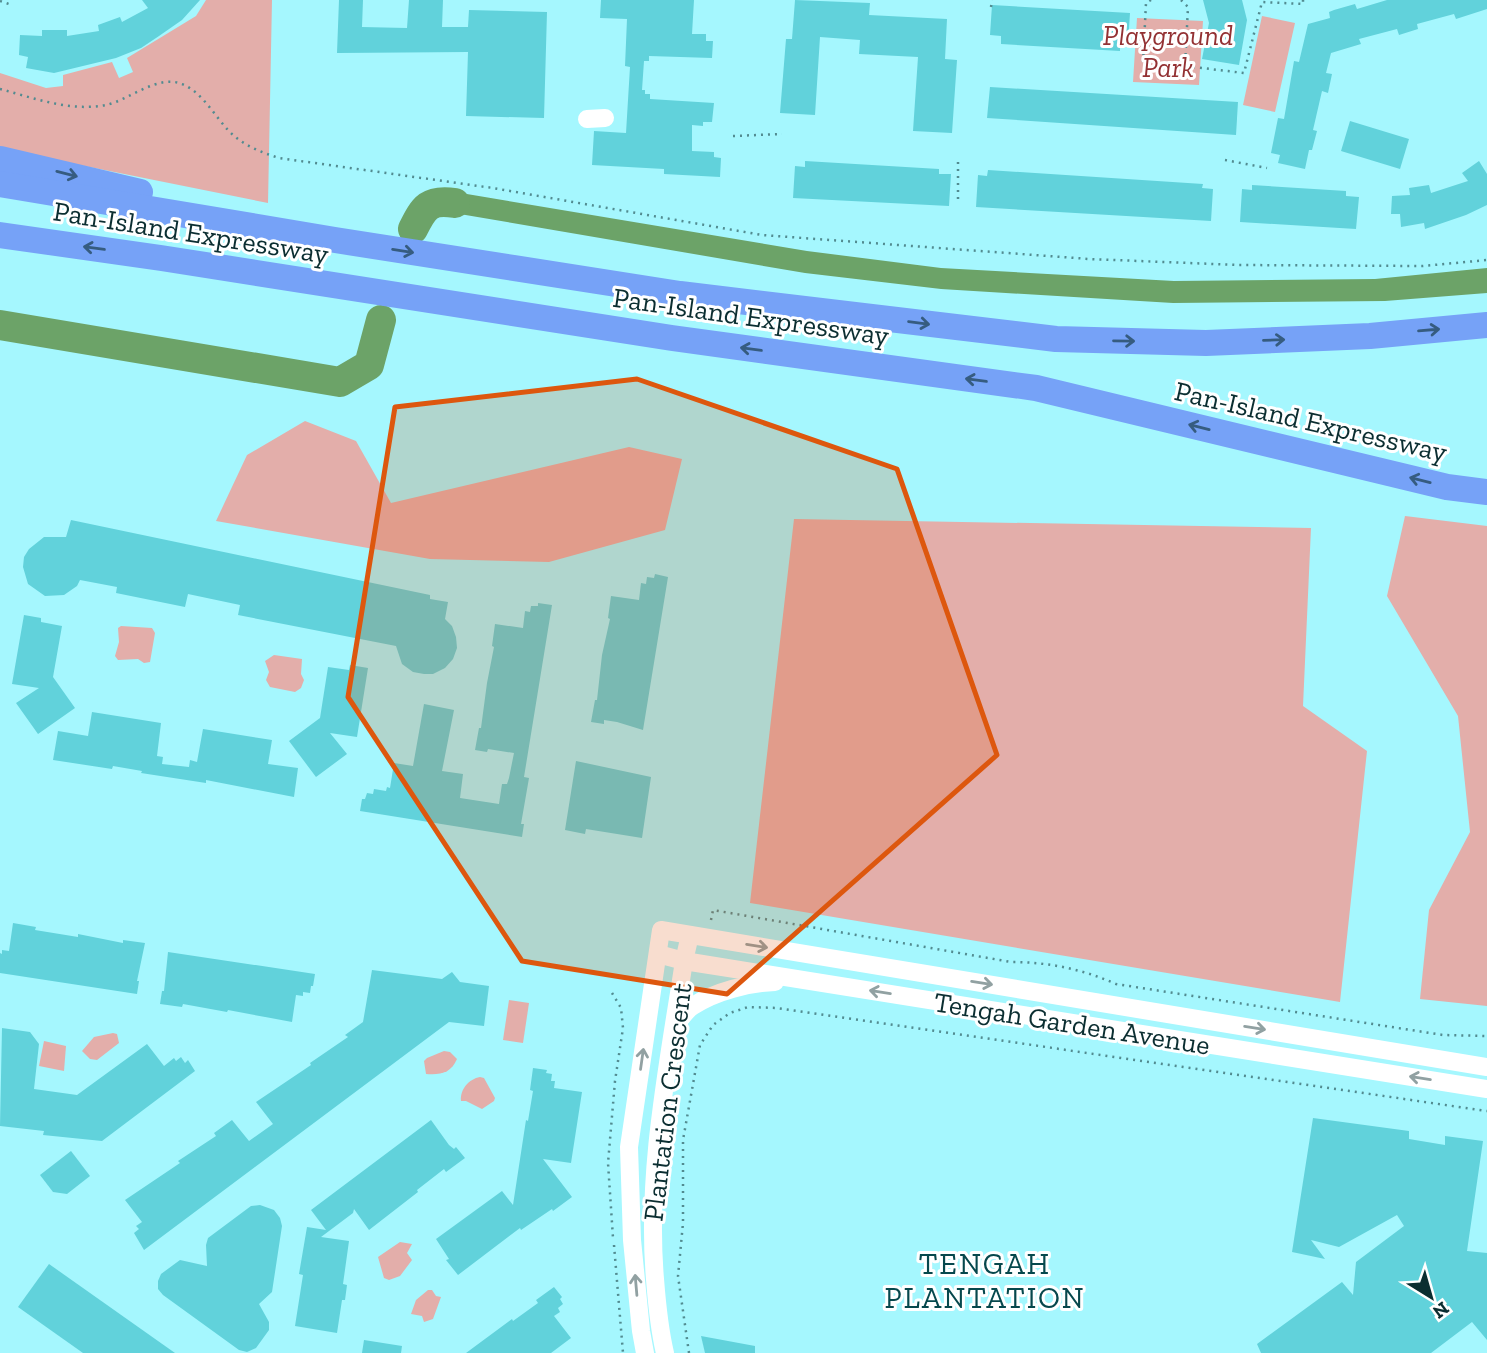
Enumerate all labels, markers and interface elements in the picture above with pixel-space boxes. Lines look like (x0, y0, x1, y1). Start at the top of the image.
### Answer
park label: Playground Park (1103, 19, 1233, 84)
one-way arrow (55, 168, 77, 181)
street label: Pan-Island Expressway (51, 194, 332, 271)
one-way arrow (83, 242, 106, 255)
one-way arrow (391, 245, 413, 258)
street label: Pan-Island Expressway (611, 281, 892, 352)
one-way arrow (907, 316, 930, 329)
one-way arrow (1417, 324, 1439, 337)
one-way arrow (1263, 333, 1286, 346)
one-way arrow (1112, 334, 1135, 347)
one-way arrow (740, 342, 763, 355)
one-way arrow (966, 373, 988, 386)
street label: Pan-Island Expressway (1172, 374, 1451, 469)
one-way arrow (1188, 420, 1211, 433)
one-way arrow (1409, 473, 1432, 486)
one-way arrow (745, 940, 768, 953)
one-way arrow (970, 977, 993, 990)
street label: Plantation Crescent (637, 980, 699, 1223)
one-way arrow (869, 985, 892, 998)
street label: Tengah Garden Avenue (932, 985, 1212, 1062)
one-way arrow (1243, 1022, 1265, 1035)
one-way arrow (636, 1048, 649, 1071)
one-way arrow (1409, 1071, 1432, 1084)
district label: TENGAH PLANTATION (884, 1246, 1086, 1316)
north arrow (1396, 1262, 1466, 1332)
one-way arrow (630, 1275, 643, 1297)
text: N (1428, 1297, 1454, 1324)

